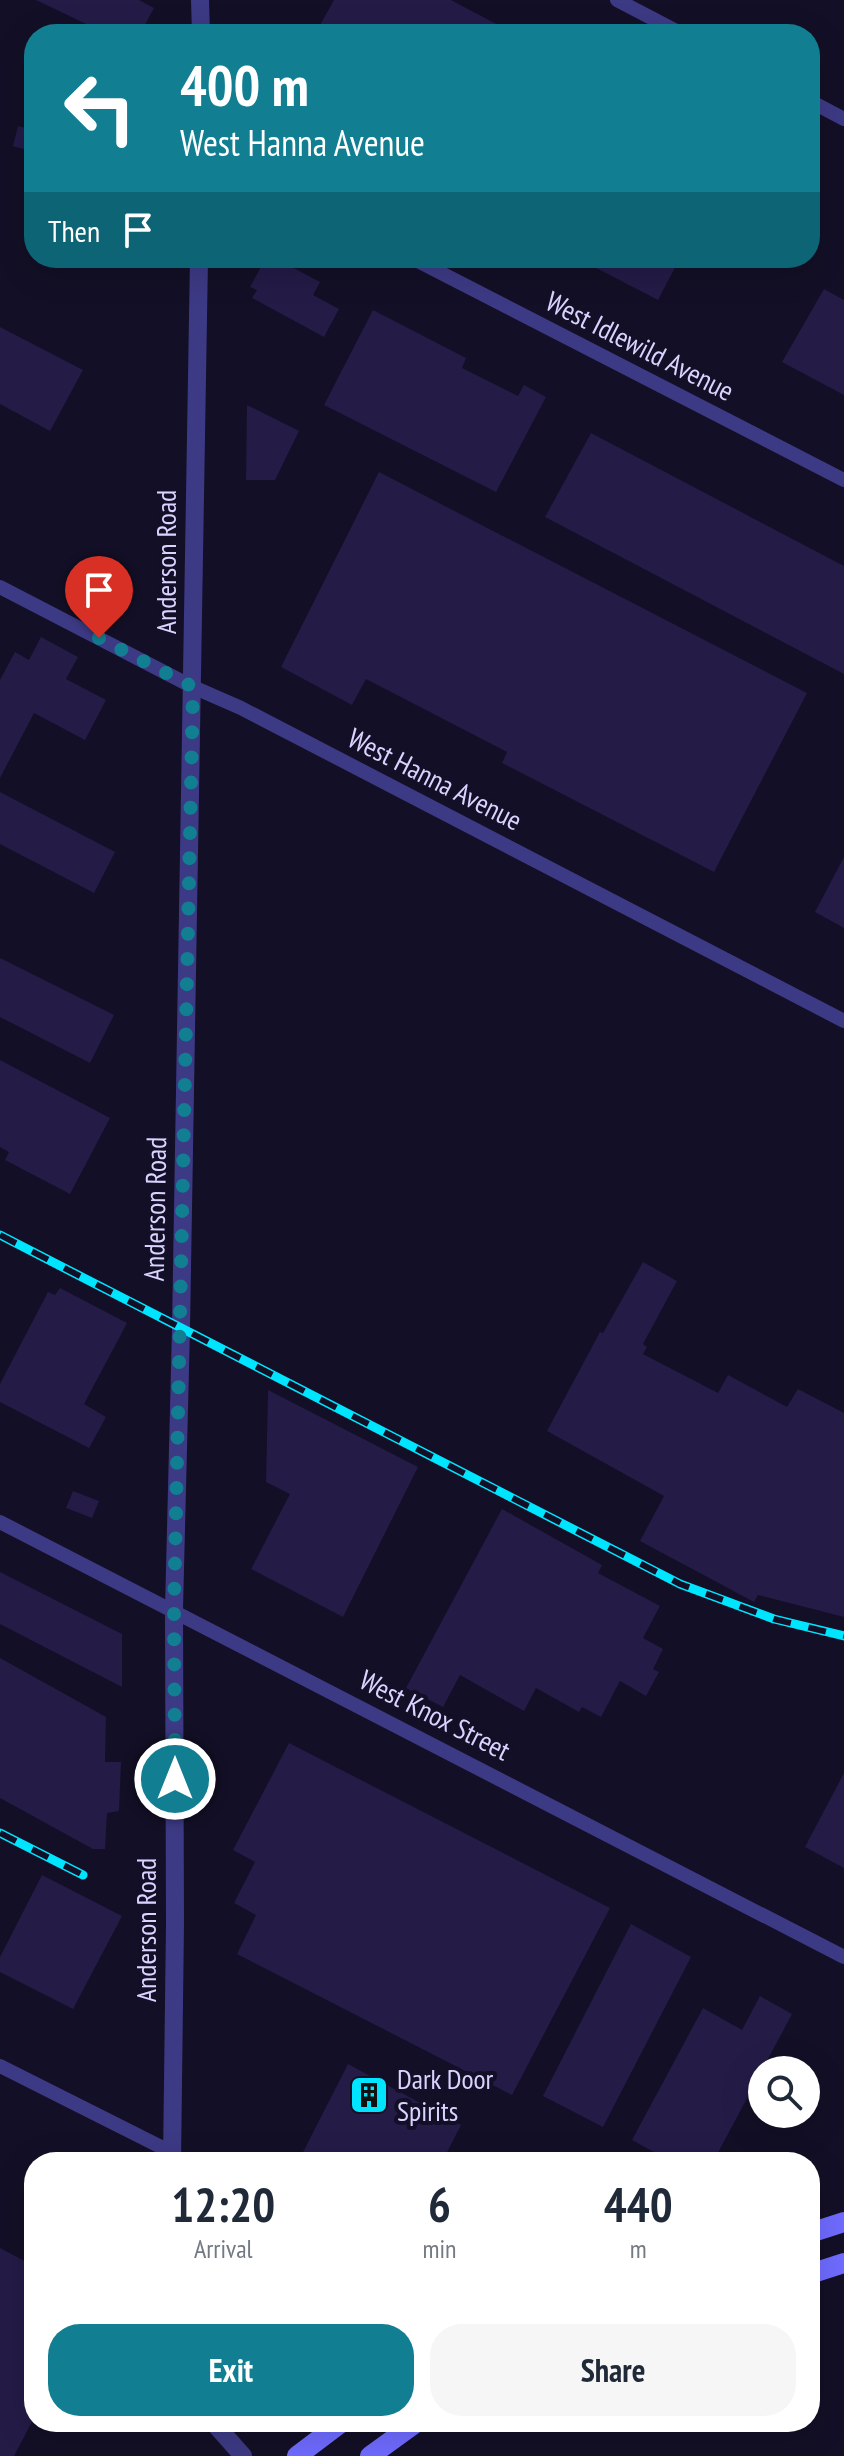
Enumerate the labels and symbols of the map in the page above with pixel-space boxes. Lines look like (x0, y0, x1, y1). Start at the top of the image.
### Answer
street label: West Idlewild Avenue (540, 282, 741, 409)
street label: Anderson Road (147, 490, 184, 634)
pin (65, 556, 133, 638)
street label: West Hanna Avenue (342, 719, 528, 838)
street label: Anderson Road (135, 1136, 174, 1282)
street label: West Knox Street (354, 1661, 517, 1768)
position arrow (133, 1737, 217, 1821)
street label: Anderson Road (127, 1858, 164, 2002)
place label: Dark Door Spirits (397, 2060, 494, 2129)
building icon: Dark Door Spirits (348, 2074, 390, 2116)

